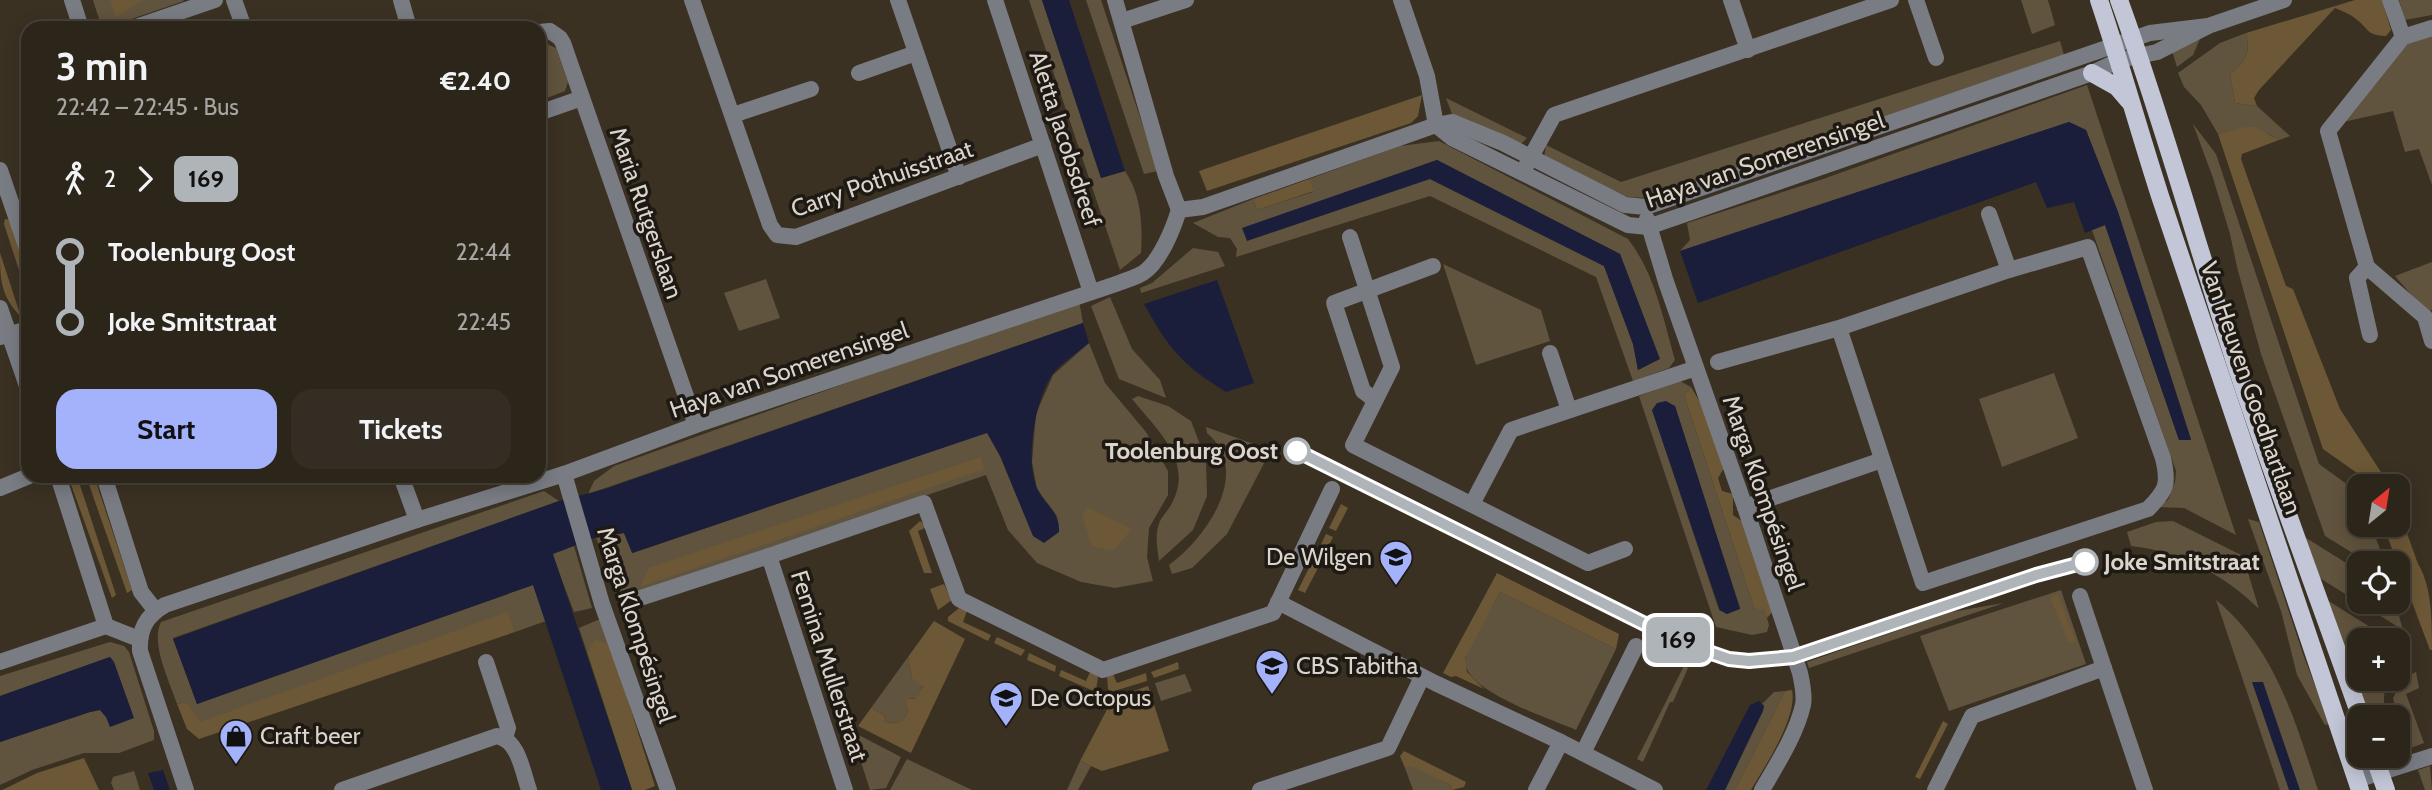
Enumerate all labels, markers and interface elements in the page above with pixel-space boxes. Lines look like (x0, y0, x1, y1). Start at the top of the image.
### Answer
text: 3 min (56, 43, 148, 90)
street label: Aletta Jacobsdreef (1023, 47, 1108, 231)
text: €2.40 (440, 65, 511, 97)
text: 22:42 – 22:45 · Bus (56, 93, 239, 121)
street label: Haya van Somerensingel (1642, 105, 1888, 214)
street label: Maria Rutgerslaan (604, 123, 689, 302)
street label: Carry Pothuisstraat (787, 134, 977, 223)
icon: walk (56, 160, 94, 198)
icon: forward (126, 160, 164, 198)
text: 169 (188, 164, 224, 193)
text: 2 (104, 165, 116, 193)
text: Toolenburg Oost (108, 236, 296, 268)
text: 22:44 (456, 238, 511, 266)
street label: Van Heuven Goedhartlaan (2195, 258, 2308, 518)
text: Joke Smitstraat (108, 306, 277, 338)
text: 22:45 (456, 308, 511, 336)
street label: Haya van Somerensingel (666, 315, 912, 424)
button: Start (56, 389, 277, 469)
button: Tickets (291, 389, 511, 469)
street label: Marga Klompésingel (1716, 391, 1811, 595)
place label: Toolenburg Oost (1105, 436, 1278, 465)
marker: Toolenburg Oost (1284, 438, 1310, 464)
north arrow (2347, 474, 2410, 537)
map controls (2347, 474, 2410, 768)
street label: Marga Klompésingel (591, 523, 682, 727)
school or university icon: De Wilgen (1377, 538, 1415, 587)
place label: De Wilgen (1266, 542, 1372, 571)
place label: Joke Smitstraat (2103, 547, 2260, 576)
marker: Joke Smitstraat (2072, 549, 2098, 575)
button: locate (2347, 551, 2410, 614)
street label: Femina Mullerstraat (785, 567, 874, 765)
line badge: 169 (1638, 617, 1718, 663)
text: 169 (1660, 625, 1696, 654)
button: + (2347, 628, 2410, 691)
school or university icon: CBS Tabitha (1253, 647, 1291, 696)
place label: CBS Tabitha (1296, 651, 1419, 680)
school or university icon: De Octopus (987, 679, 1025, 728)
place label: De Octopus (1030, 683, 1151, 712)
button: − (2347, 705, 2410, 768)
shop icon: Craft beer (217, 717, 255, 766)
place label: Craft beer (260, 721, 361, 750)

